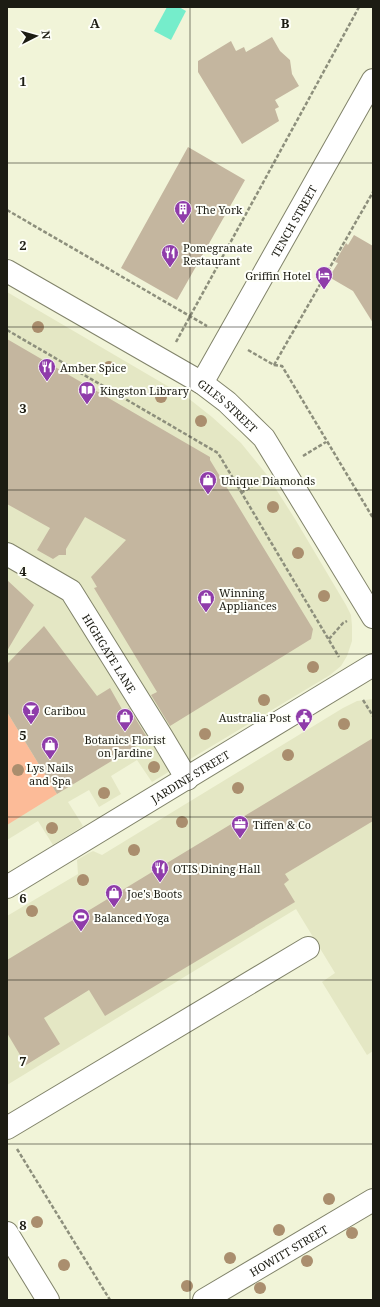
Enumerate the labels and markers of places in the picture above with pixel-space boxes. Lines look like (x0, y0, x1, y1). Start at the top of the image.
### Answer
building icon: The York (173, 199, 193, 224)
place label: The York (196, 202, 243, 217)
place label: Pomegranate Restaurant (183, 240, 253, 268)
restaurant icon: Pomegranate Restaurant (160, 243, 180, 268)
hotel icon: Griffin Hotel (314, 265, 334, 290)
place label: Griffin Hotel (245, 268, 312, 283)
restaurant icon: Amber Spice (37, 357, 57, 382)
place label: Amber Spice (60, 360, 126, 375)
library icon: Kingston Library (77, 380, 97, 405)
place label: Kingston Library (100, 383, 190, 398)
shop icon: Unique Diamonds (198, 470, 218, 495)
place label: Unique Diamonds (221, 473, 315, 488)
place label: Winning Appliances (219, 585, 277, 613)
shop icon: Winning Appliances (196, 588, 216, 613)
bar icon: Caribou (21, 700, 41, 725)
place label: Caribou (44, 703, 86, 718)
shop icon: Botanics Florist on Jardine (115, 707, 135, 732)
public building icon: Australia Post (294, 707, 314, 732)
place label: Australia Post (219, 710, 291, 725)
place label: Botanics Florist on Jardine (84, 732, 166, 760)
shop icon: Lys Nails and Spa (40, 735, 60, 760)
place label: Lys Nails and Spa (26, 760, 74, 788)
office icon: Tiffen & Co (230, 814, 250, 839)
place label: Tiffen & Co (253, 817, 311, 832)
restaurant icon: OTIS Dining Hall (150, 858, 170, 883)
place label: OTIS Dining Hall (173, 861, 261, 876)
shop icon: Joe's Boots (104, 883, 124, 908)
place label: Joe's Boots (126, 886, 182, 901)
sports icon: Balanced Yoga (71, 907, 91, 932)
place label: Balanced Yoga (94, 910, 170, 925)

